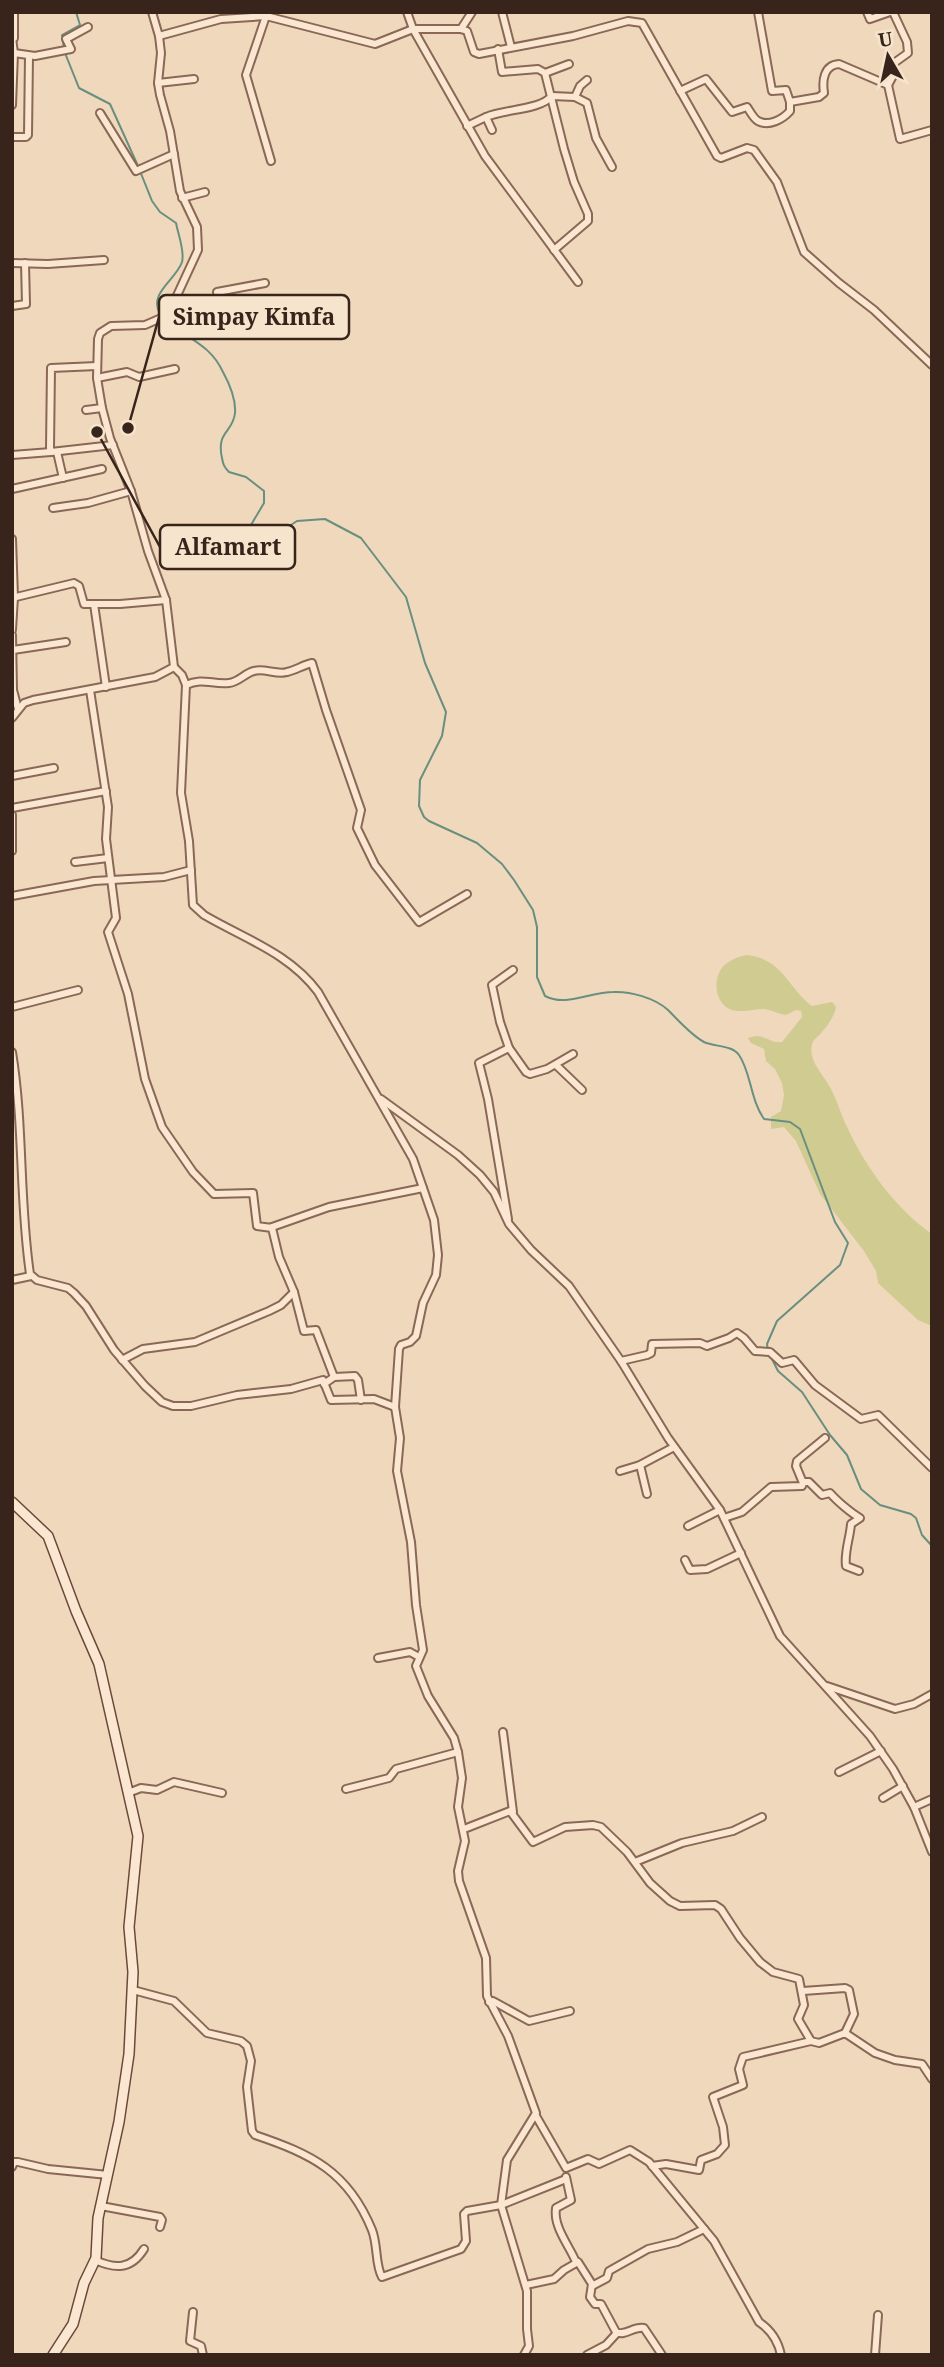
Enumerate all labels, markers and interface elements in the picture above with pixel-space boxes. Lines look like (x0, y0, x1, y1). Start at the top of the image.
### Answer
north arrow (853, 21, 923, 91)
text: U (876, 25, 894, 53)
callout: Simpay Kimfa (159, 295, 349, 339)
text: Simpay Kimfa (173, 300, 335, 332)
callout: Alfamart (160, 525, 295, 569)
text: Alfamart (175, 530, 281, 562)

